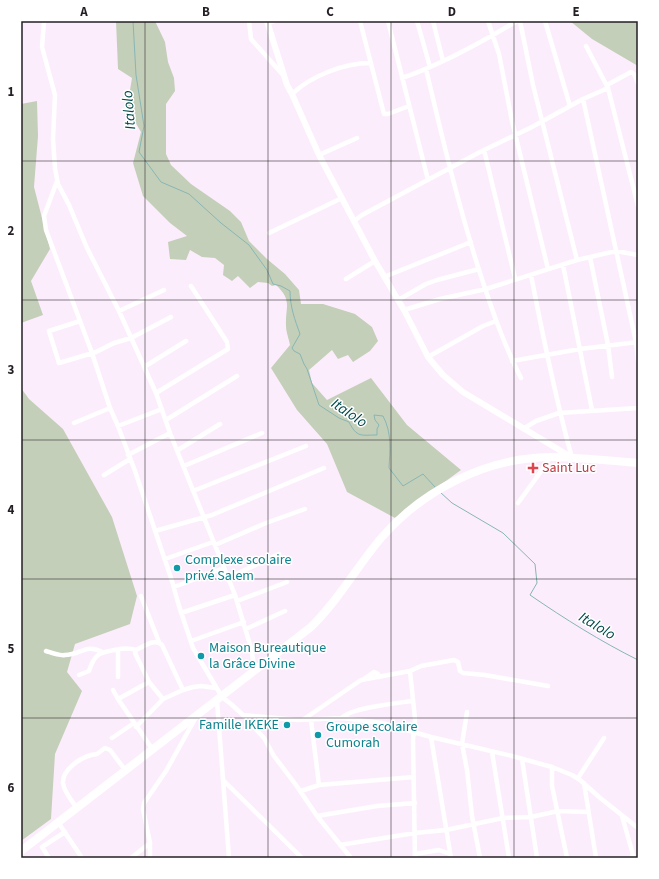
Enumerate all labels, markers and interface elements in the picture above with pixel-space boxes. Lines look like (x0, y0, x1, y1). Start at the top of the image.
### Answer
text: A (79, 3, 88, 21)
text: B (202, 3, 210, 21)
text: C (326, 3, 334, 21)
text: D (448, 3, 456, 21)
text: E (572, 3, 580, 21)
text: 1 (8, 83, 15, 101)
water label: Italolo (117, 89, 141, 131)
text: 2 (8, 222, 15, 240)
text: 3 (8, 361, 15, 379)
water label: Italolo (327, 393, 371, 433)
place label: Saint Luc (542, 458, 596, 478)
marker: Saint Luc (527, 462, 539, 474)
text: 4 (8, 501, 15, 519)
place label: Complexe scolaire privé Salem (185, 550, 291, 586)
marker: Complexe scolaire privé Salem (172, 563, 182, 573)
water label: Italolo (575, 607, 620, 645)
place label: Maison Bureautique la Grâce Divine (209, 638, 326, 674)
text: 5 (8, 640, 15, 658)
marker: Maison Bureautique la Grâce Divine (196, 651, 206, 661)
place label: Famille IKEKE (199, 715, 279, 735)
place label: Groupe scolaire Cumorah (326, 717, 417, 753)
marker: Famille IKEKE (282, 720, 292, 730)
marker: Groupe scolaire Cumorah (313, 730, 323, 740)
text: 6 (8, 779, 15, 797)

